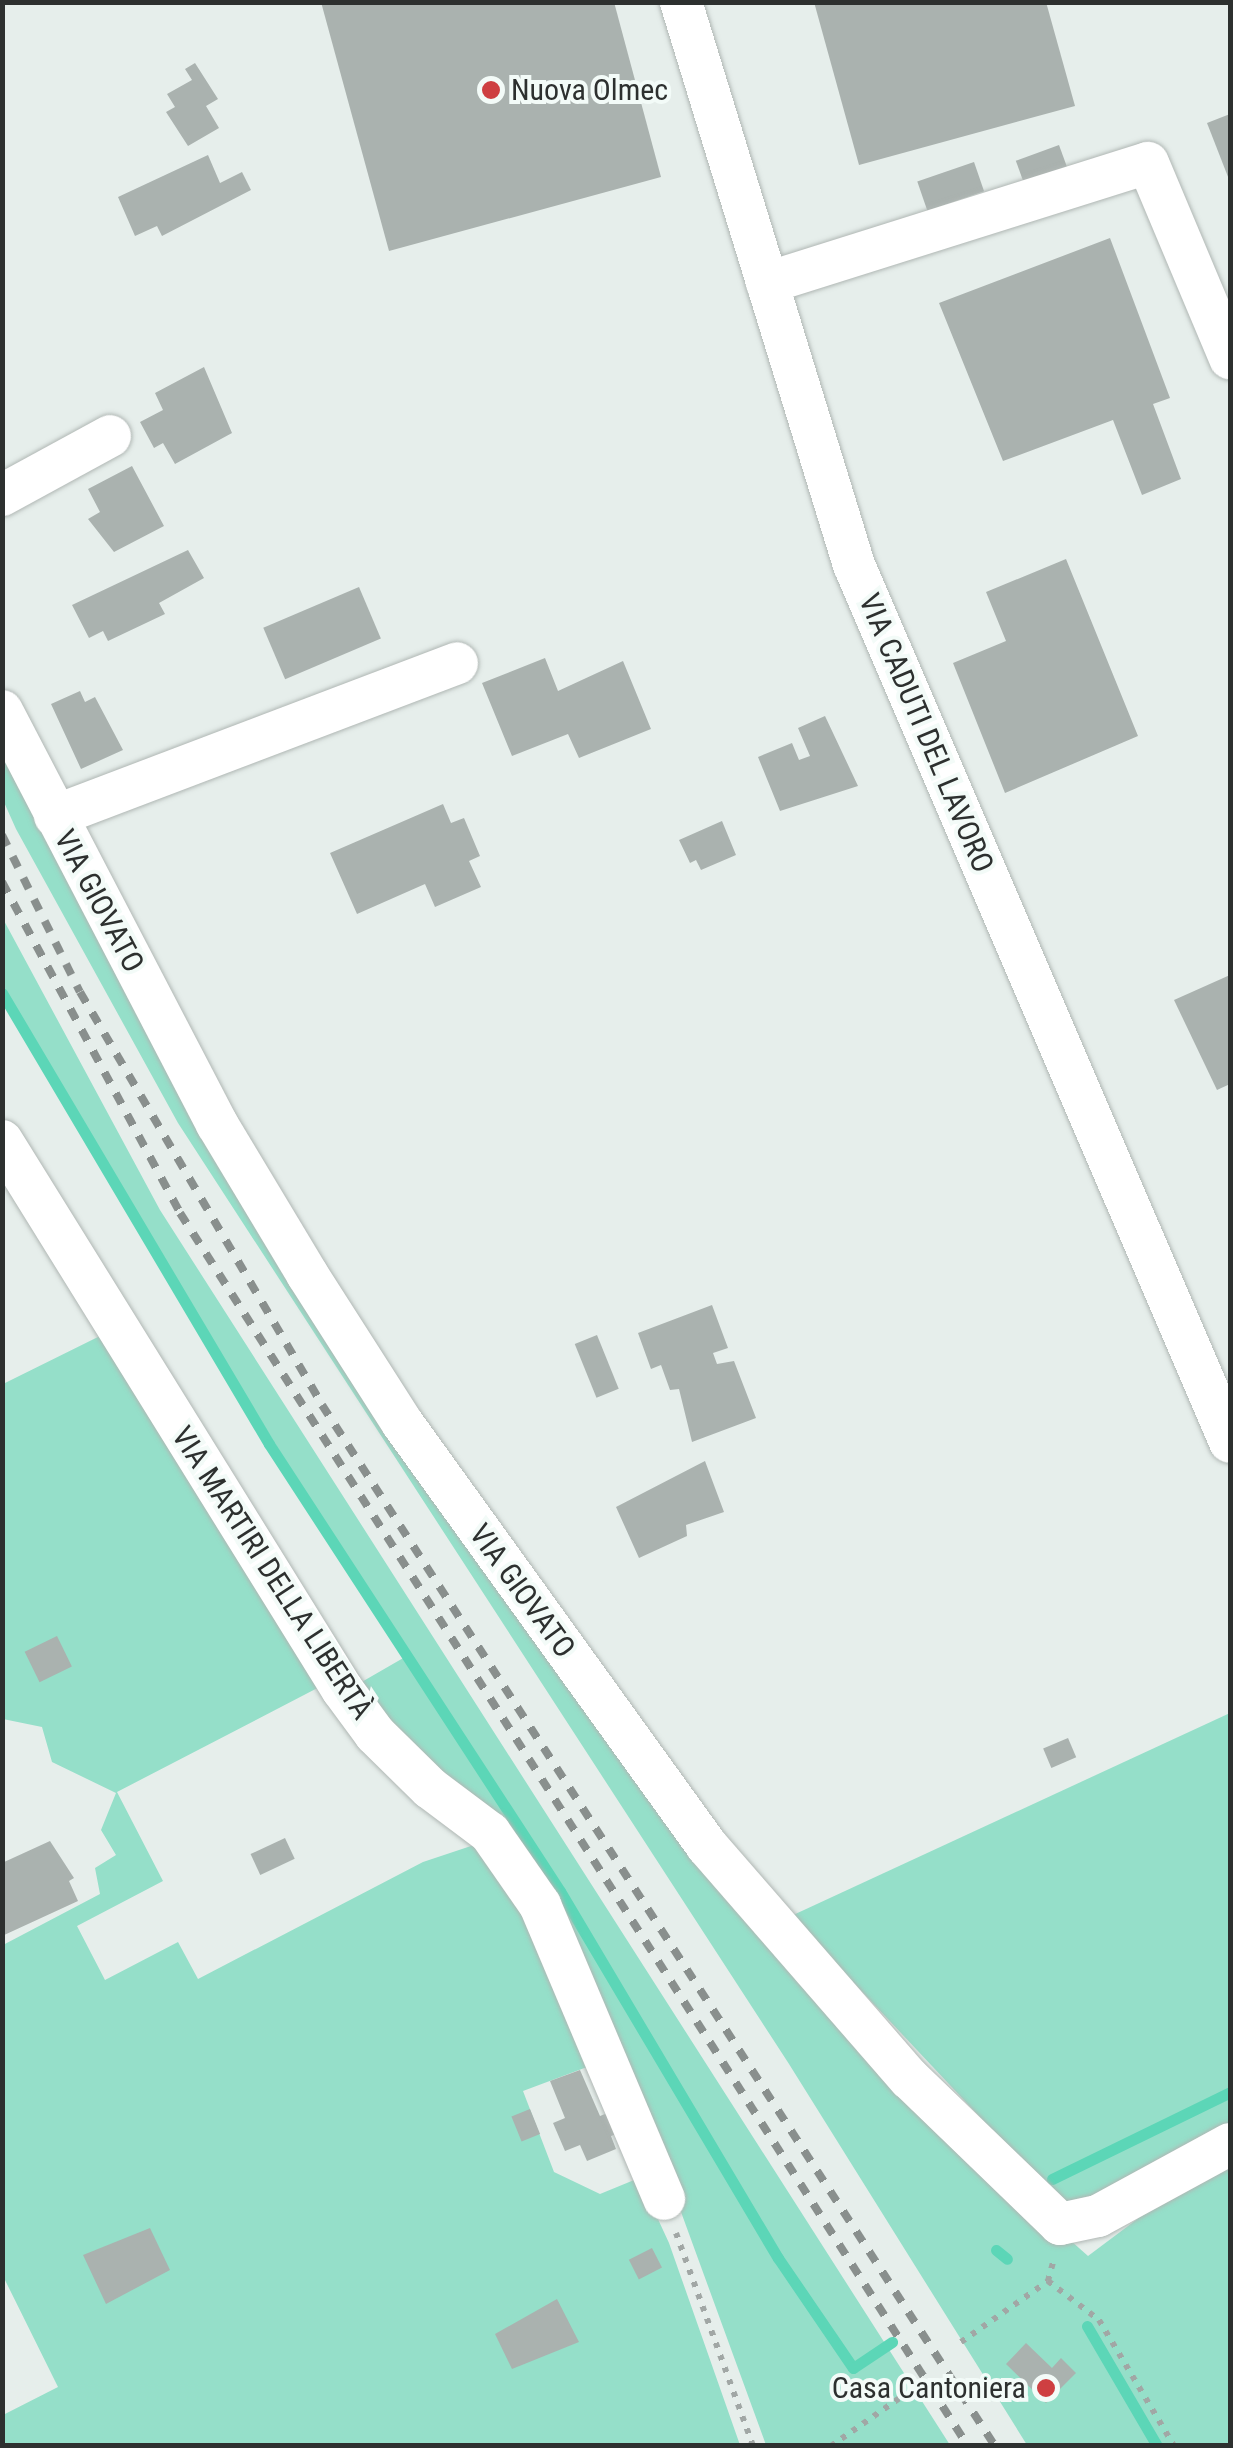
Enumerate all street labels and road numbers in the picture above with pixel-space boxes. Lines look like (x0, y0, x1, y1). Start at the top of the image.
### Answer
street label: VIA CADUTI DEL LAVORO (851, 588, 1001, 878)
street label: VIA GIOVATO (46, 824, 152, 978)
street label: VIA MARTIRI DELLA LIBERTÀ (164, 1420, 380, 1726)
street label: VIA GIOVATO (462, 1517, 582, 1665)

